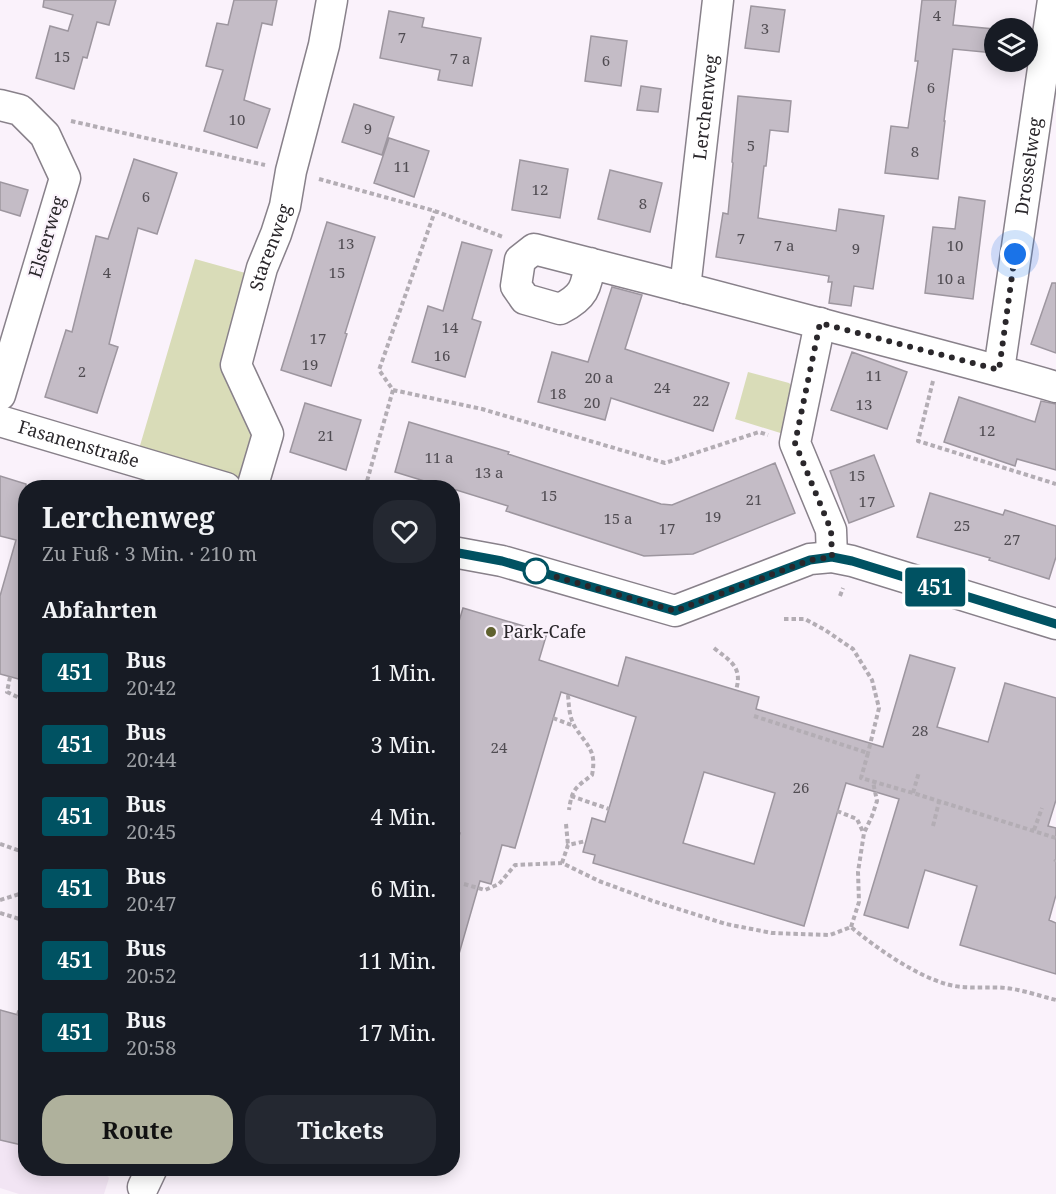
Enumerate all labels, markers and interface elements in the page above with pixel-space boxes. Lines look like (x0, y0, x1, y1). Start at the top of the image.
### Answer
house number: 4 (933, 5, 942, 25)
house number: 3 (761, 18, 769, 38)
map controls (984, 18, 1038, 72)
button: layers (984, 18, 1038, 72)
house number: 7 (398, 27, 406, 47)
house number: 15 (54, 46, 70, 66)
house number: 7 a (450, 48, 470, 68)
house number: 6 (602, 50, 610, 70)
street label: Lerchenweg (687, 53, 723, 161)
house number: 6 (927, 77, 935, 97)
house number: 10 (229, 109, 245, 129)
street label: Drosselweg (1009, 115, 1047, 216)
house number: 9 (364, 118, 372, 138)
house number: 5 (747, 135, 755, 155)
house number: 8 (911, 141, 919, 161)
house number: 11 (394, 156, 410, 176)
house number: 12 (532, 179, 548, 199)
house number: 6 (142, 186, 150, 206)
street label: Elsterweg (22, 193, 70, 280)
house number: 8 (639, 193, 647, 213)
street label: Starenweg (243, 200, 296, 293)
house number: 7 (737, 228, 745, 248)
house number: 13 (338, 233, 354, 253)
house number: 7 a (774, 235, 794, 255)
house number: 10 (947, 235, 963, 255)
house number: 9 (852, 238, 860, 258)
your location (1000, 239, 1030, 269)
house number: 4 (103, 262, 112, 282)
house number: 15 (329, 262, 345, 282)
house number: 10 a (936, 268, 966, 288)
house number: 14 (442, 317, 459, 337)
house number: 17 (310, 328, 326, 348)
house number: 16 (434, 345, 450, 365)
house number: 19 (302, 354, 318, 374)
house number: 2 (78, 361, 86, 381)
house number: 11 (866, 365, 882, 385)
house number: 20 a (584, 367, 614, 387)
house number: 24 (654, 377, 671, 397)
house number: 18 (550, 383, 566, 403)
house number: 22 (693, 390, 709, 410)
house number: 20 (584, 392, 600, 412)
house number: 13 (856, 394, 872, 414)
street label: Fasanenstraße (15, 414, 142, 473)
house number: 12 (979, 420, 995, 440)
house number: 21 (318, 425, 334, 445)
house number: 11 a (424, 447, 454, 467)
house number: 13 a (474, 462, 504, 482)
house number: 15 (849, 465, 865, 485)
house number: 15 (541, 485, 557, 505)
house number: 21 (746, 489, 762, 509)
house number: 17 (859, 491, 875, 511)
text: Lerchenweg (42, 498, 215, 536)
button: heart (373, 500, 436, 563)
house number: 19 (705, 506, 721, 526)
house number: 15 a (603, 508, 633, 528)
house number: 25 (954, 515, 970, 535)
house number: 17 (659, 518, 675, 538)
house number: 27 (1004, 529, 1020, 549)
text: Zu Fuß · 3 Min. · 210 m (42, 540, 257, 567)
unlabelled marker (523, 558, 549, 584)
line badge: 451 (900, 568, 970, 606)
text: 451 (917, 573, 953, 601)
text: Abfahrten (42, 594, 157, 624)
place label: Park-Cafe (503, 619, 586, 643)
marker: Park-Cafe (484, 625, 498, 639)
text: Bus (126, 644, 166, 674)
text: 1 Min. (371, 657, 436, 687)
text: 451 (57, 658, 93, 686)
text: 20:42 (126, 674, 176, 701)
text: Bus (126, 716, 166, 746)
house number: 28 (912, 720, 928, 740)
text: 3 Min. (371, 729, 436, 759)
text: 451 (57, 730, 93, 758)
house number: 24 (491, 737, 508, 757)
text: 20:44 (126, 746, 176, 773)
house number: 26 (793, 777, 809, 797)
text: Bus (126, 788, 166, 818)
text: 4 Min. (371, 801, 436, 831)
text: 451 (57, 802, 93, 830)
text: 20:45 (126, 818, 176, 845)
text: Bus (126, 860, 166, 890)
text: 6 Min. (371, 873, 436, 903)
text: 451 (57, 874, 93, 902)
text: 20:47 (126, 890, 176, 917)
text: Bus (126, 932, 166, 962)
text: 11 Min. (358, 945, 436, 975)
text: 451 (57, 946, 93, 974)
text: 20:52 (126, 962, 176, 989)
text: Bus (126, 1004, 166, 1034)
text: 17 Min. (358, 1017, 436, 1047)
text: 451 (57, 1018, 93, 1046)
text: 20:58 (126, 1034, 176, 1061)
button: Route (42, 1095, 233, 1164)
button: Tickets (245, 1095, 436, 1164)

